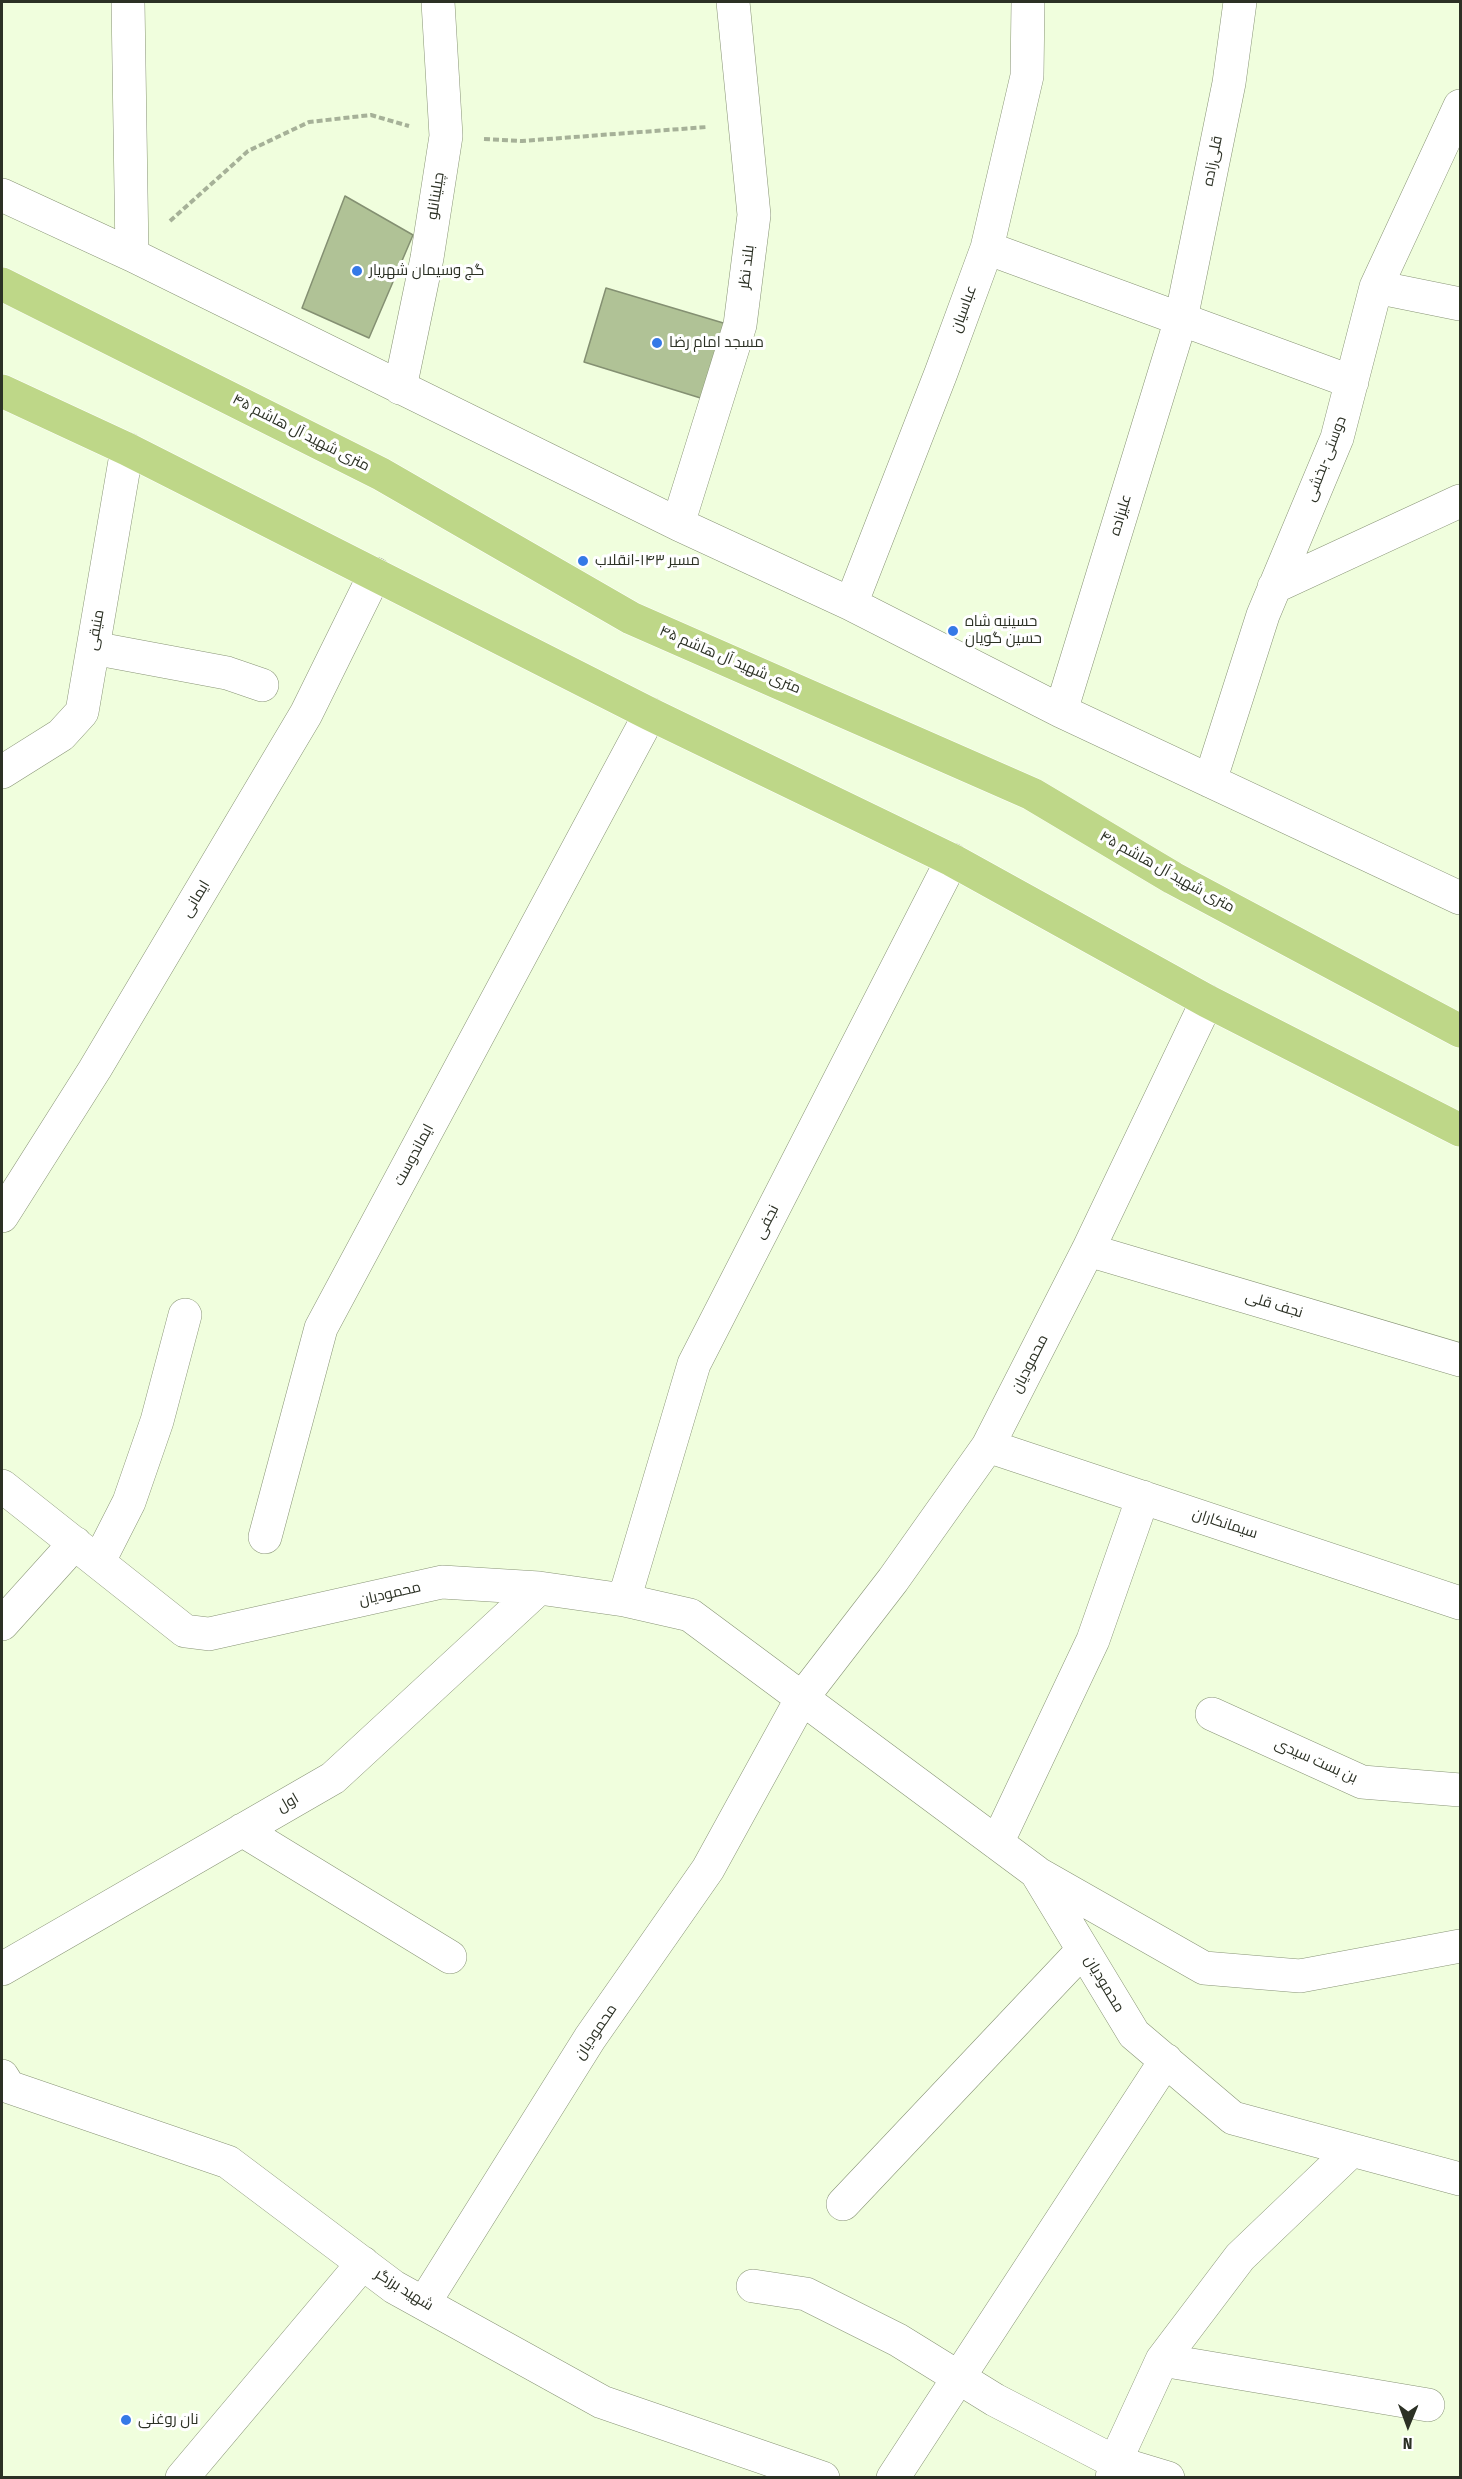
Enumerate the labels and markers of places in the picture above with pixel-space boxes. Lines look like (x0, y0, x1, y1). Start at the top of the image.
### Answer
place label: گچ وسیمان شهریار (369, 262, 484, 280)
marker: گچ وسیمان شهریار (350, 264, 364, 278)
place label: مسجد امام رضا (669, 334, 764, 352)
marker: مسجد امام رضا (650, 336, 664, 350)
place label: مسیر ۱۴۳-انقلاب (595, 552, 700, 570)
marker: مسیر ۱۴۳-انقلاب (576, 554, 590, 568)
place label: حسینیه شاه حسین گویان (965, 613, 1042, 648)
marker: حسینیه شاه حسین گویان (946, 624, 960, 638)
place label: نان روغنی (138, 2411, 199, 2429)
marker: نان روغنی (119, 2413, 133, 2427)

